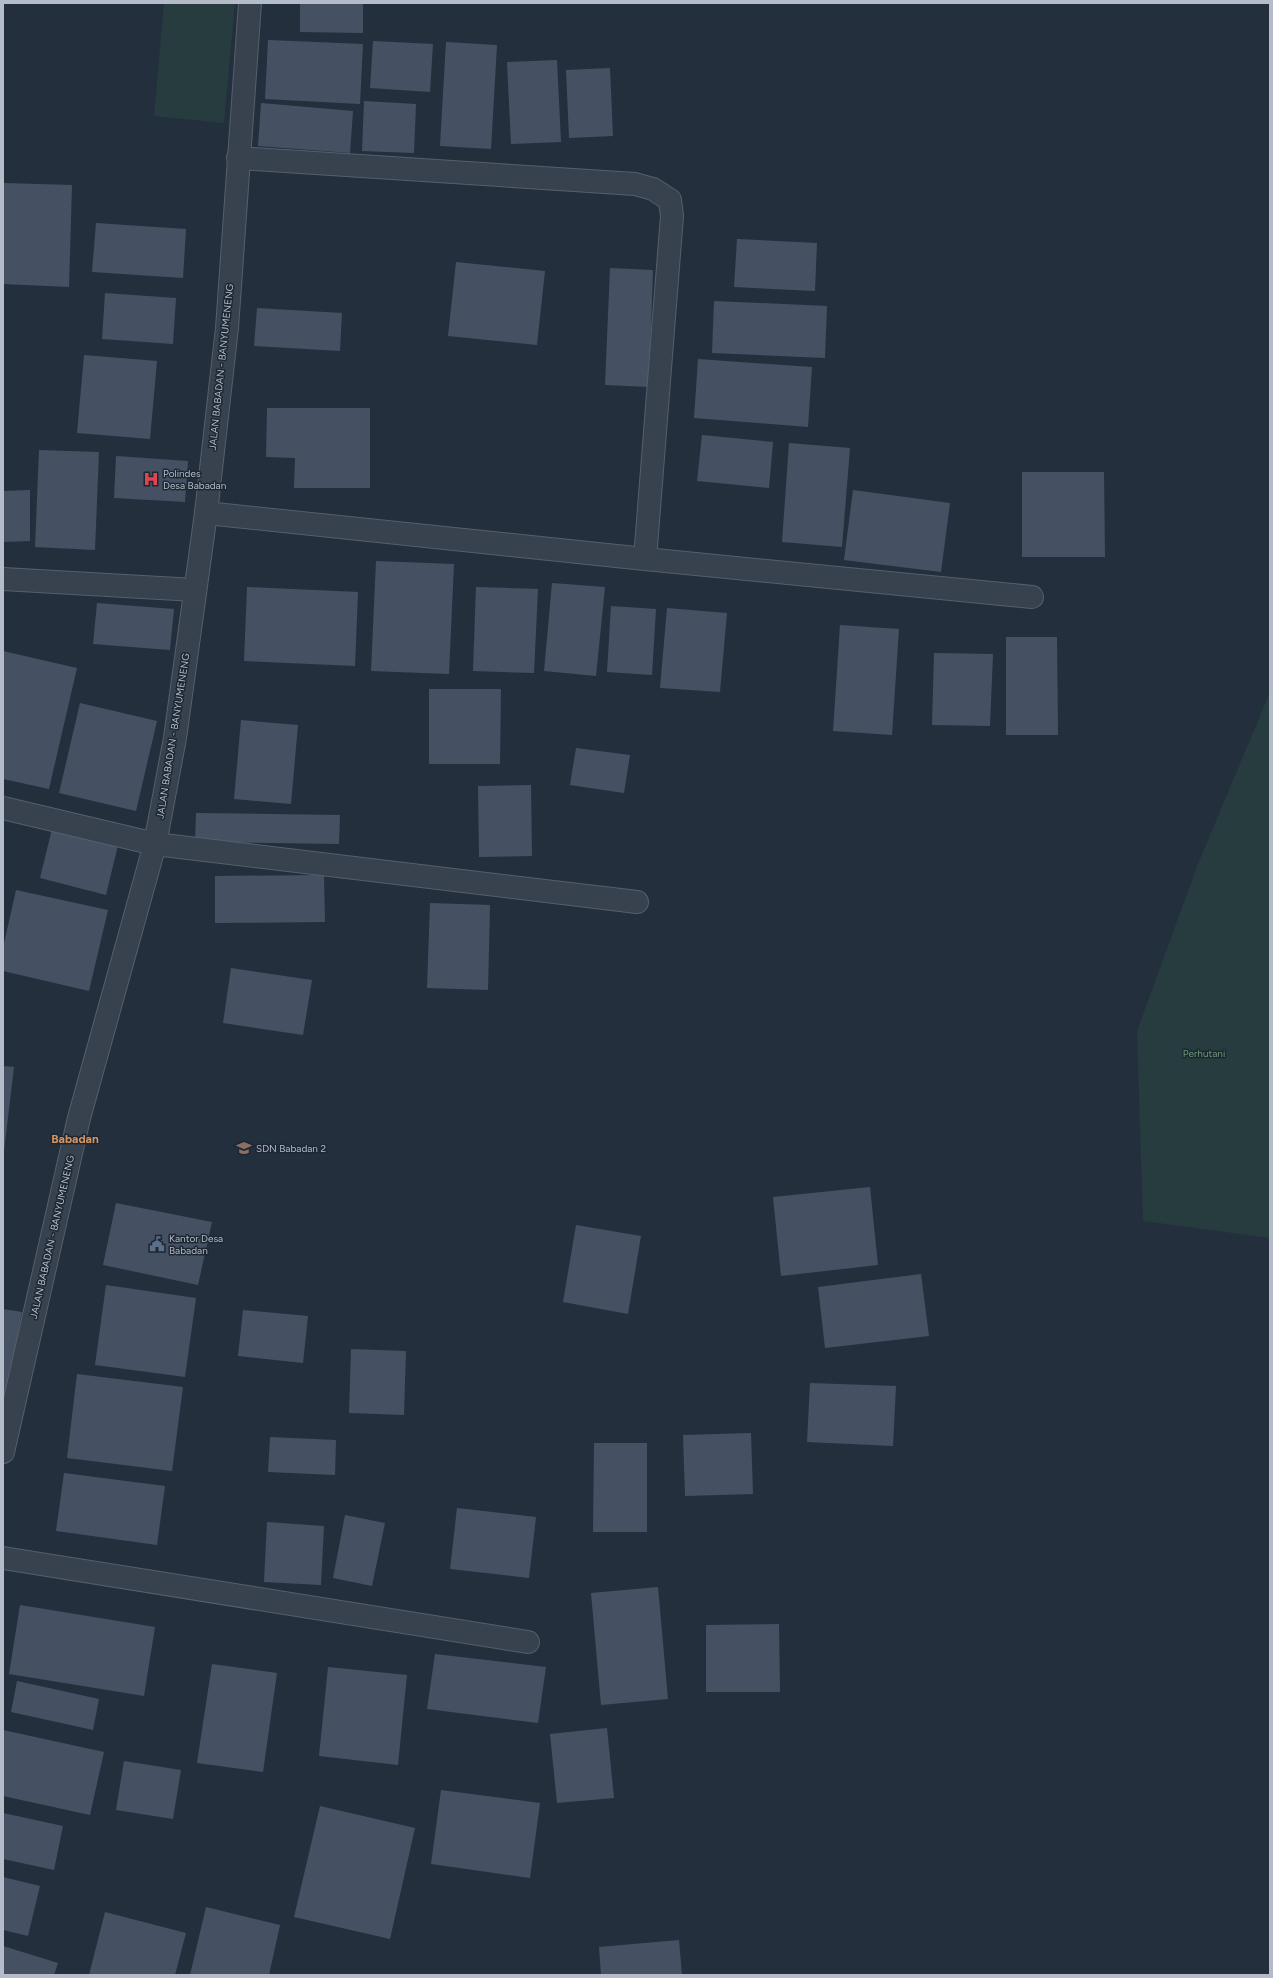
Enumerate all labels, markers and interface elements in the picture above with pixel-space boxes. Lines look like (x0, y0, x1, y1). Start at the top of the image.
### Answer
street label: JALAN BABADAN - BANYUMENENG (206, 283, 236, 451)
place label: Polindes Desa Babadan (163, 467, 227, 492)
hospital icon: Polindes Desa Babadan (142, 470, 160, 488)
street label: JALAN BABADAN - BANYUMENENG (153, 652, 193, 820)
park label: Perhutani (1183, 1047, 1225, 1060)
district label: Babadan (51, 1132, 99, 1146)
school or university icon: SDN Babadan 2 (235, 1139, 253, 1157)
place label: SDN Babadan 2 (256, 1142, 326, 1155)
street label: JALAN BABADAN - BANYUMENENG (27, 1154, 77, 1320)
place label: Kantor Desa Babadan (169, 1232, 223, 1257)
public building icon: Kantor Desa Babadan (148, 1235, 166, 1253)

